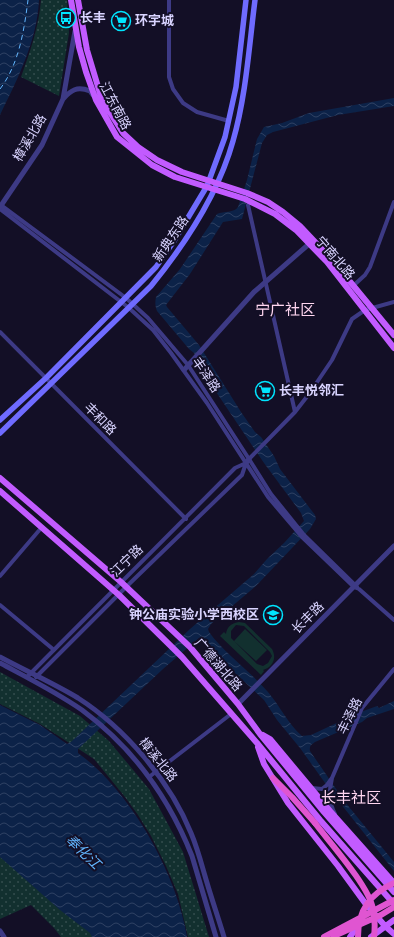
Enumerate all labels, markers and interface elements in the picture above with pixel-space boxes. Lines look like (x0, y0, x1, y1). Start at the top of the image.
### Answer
bus stop icon: 长丰 (55, 7, 77, 29)
place label: 长丰 (80, 10, 106, 26)
supermarket icon: 环宇城 (110, 10, 132, 32)
place label: 环宇城 (135, 13, 174, 29)
street label: 江东南路 (96, 79, 134, 133)
street label: 樟溪北路 (10, 111, 50, 165)
street label: 新典东路 (150, 213, 192, 265)
street label: 宁南北路 (312, 233, 358, 283)
district label: 宁广社区 (255, 301, 315, 320)
street label: 丰泽路 (188, 354, 224, 396)
supermarket icon: 长丰悦邻汇 (254, 380, 276, 402)
place label: 长丰悦邻汇 (279, 383, 344, 399)
street label: 丰和路 (81, 400, 119, 438)
street label: 江宁路 (107, 542, 147, 580)
street label: 长丰路 (289, 599, 327, 637)
school or university icon: 钟公庙实验小学西校区 (262, 604, 284, 626)
place label: 钟公庙实验小学西校区 (129, 607, 259, 623)
street label: 广德湖北路 (191, 635, 245, 695)
street label: 丰泽路 (334, 695, 366, 737)
street label: 樟溪北路 (135, 735, 181, 785)
district label: 长丰社区 (321, 789, 381, 808)
water label: 奉化江 (62, 831, 105, 874)

